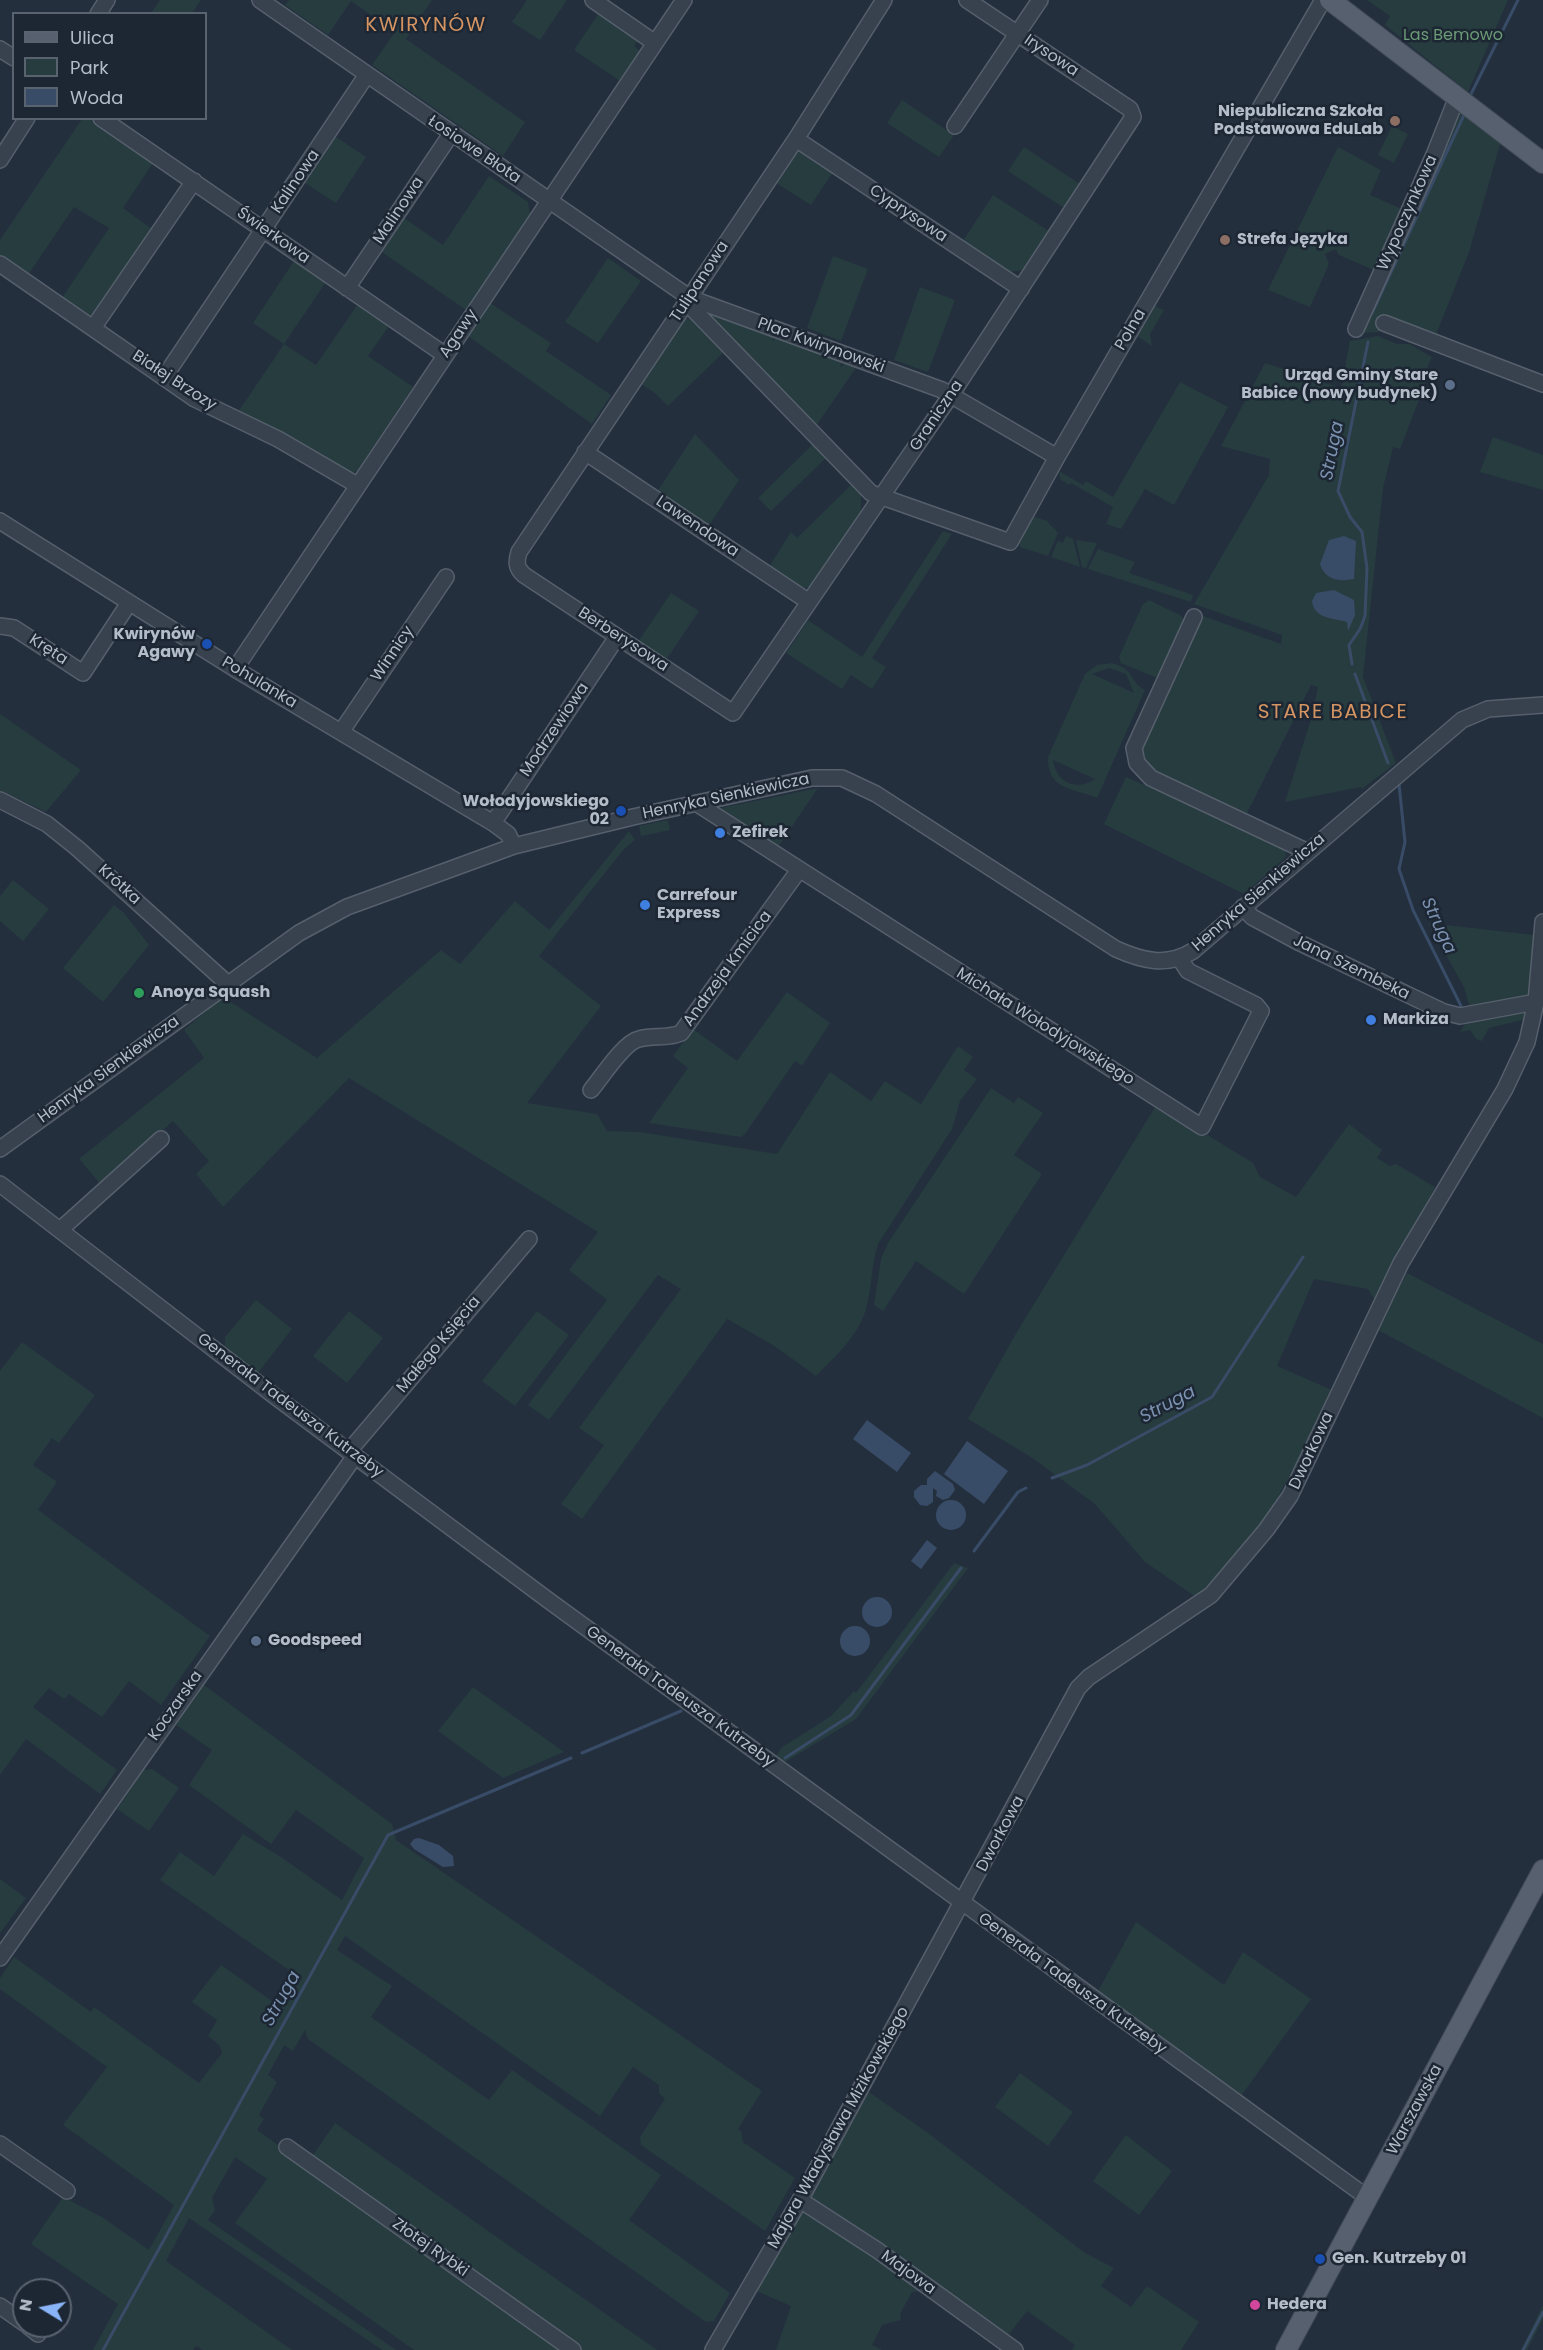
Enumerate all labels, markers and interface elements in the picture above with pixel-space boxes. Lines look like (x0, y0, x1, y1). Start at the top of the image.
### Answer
legend (12, 12, 207, 120)
district label: KWIRYNÓW (365, 14, 487, 38)
text: Ulica (70, 25, 114, 50)
park label: Las Bemowo (1403, 26, 1503, 46)
street label: Irysowa (1020, 31, 1082, 81)
text: Park (70, 55, 109, 80)
text: Woda (70, 85, 123, 110)
place label: Niepubliczna Szkoła Podstawowa EduLab (1214, 102, 1383, 140)
street label: Łosiowe Błota (424, 112, 524, 188)
marker: Niepubliczna Szkoła Podstawowa EduLab (1388, 114, 1402, 128)
street label: Kalinowa (268, 147, 324, 217)
street label: Wypoczynkowa (1374, 152, 1442, 274)
street label: Malinowa (370, 174, 428, 248)
street label: Cyprysowa (865, 181, 951, 247)
street label: Świerkowa (233, 204, 313, 268)
place label: Strefa Języka (1237, 230, 1348, 250)
marker: Strefa Języka (1218, 233, 1232, 247)
street label: Tulipanowa (667, 238, 733, 326)
street label: Agawy (436, 306, 482, 362)
street label: Polna (1112, 306, 1150, 354)
street label: Plac Kwirynowski (755, 314, 887, 378)
street label: Białej Brzozy (128, 347, 220, 415)
place label: Urząd Gminy Stare Babice (nowy budynek) (1241, 366, 1438, 404)
street label: Graniczna (906, 377, 968, 455)
marker: Urząd Gminy Stare Babice (nowy budynek) (1443, 378, 1457, 392)
water label: Struga (1317, 420, 1349, 482)
street label: Lawendowa (652, 492, 742, 562)
street label: Berberysowa (574, 604, 672, 676)
street label: Winnicy (368, 623, 418, 685)
place label: Kwirynów Agawy (113, 625, 195, 663)
street label: Kręta (25, 630, 71, 670)
marker: Kwirynów Agawy (200, 637, 214, 651)
street label: Pohulanka (218, 653, 300, 713)
street label: Modrzewiowa (517, 679, 593, 781)
district label: STARE BABICE (1258, 701, 1408, 725)
street label: Henryka Sienkiewicza (641, 770, 811, 824)
place label: Wołodyjowskiego 02 (462, 792, 609, 830)
marker: Wołodyjowskiego 02 (614, 804, 628, 818)
place label: Zefirek (732, 823, 788, 843)
marker: Zefirek (713, 826, 727, 840)
street label: Henryka Sienkiewicza (1189, 830, 1329, 956)
street label: Krótka (94, 861, 144, 909)
place label: Carrefour Express (657, 886, 737, 924)
water label: Struga (1416, 894, 1460, 958)
marker: Carrefour Express (638, 898, 652, 912)
street label: Andrzeja Kmicica (680, 907, 776, 1031)
street label: Jana Szembeka (1289, 931, 1413, 1005)
street label: Michała Wołodyjowskiego (952, 964, 1138, 1090)
place label: Anoya Squash (151, 983, 270, 1003)
marker: Anoya Squash (132, 986, 146, 1000)
place label: Markiza (1383, 1010, 1449, 1030)
street label: Henryka Sienkiewicza (35, 1012, 183, 1128)
marker: Markiza (1364, 1013, 1378, 1027)
street label: Małego Księcia (393, 1293, 485, 1397)
street label: Generała Tadeusza Kutrzeby (193, 1330, 387, 1482)
water label: Struga (1137, 1381, 1199, 1429)
street label: Dworkowa (1286, 1409, 1338, 1493)
street label: Generała Tadeusza Kutrzeby (582, 1622, 778, 1772)
place label: Goodspeed (268, 1631, 362, 1651)
marker: Goodspeed (249, 1634, 263, 1648)
street label: Koczarska (145, 1667, 207, 1745)
street label: Dworkowa (973, 1793, 1029, 1875)
street label: Generała Tadeusza Kutrzeby (974, 1909, 1170, 2059)
water label: Struga (258, 1968, 306, 2030)
street label: Majora Władysława Mizikowskiego (764, 2004, 914, 2252)
street label: Warszawska (1383, 2062, 1447, 2158)
street label: Złotej Rybki (388, 2215, 472, 2281)
street label: Majowa (877, 2247, 939, 2299)
place label: Gen. Kutrzeby 01 (1332, 2249, 1467, 2269)
marker: Gen. Kutrzeby 01 (1313, 2252, 1327, 2266)
north arrow (12, 2278, 72, 2338)
place label: Hedera (1267, 2295, 1327, 2315)
text: N (13, 2297, 38, 2313)
marker: Hedera (1248, 2298, 1262, 2312)

